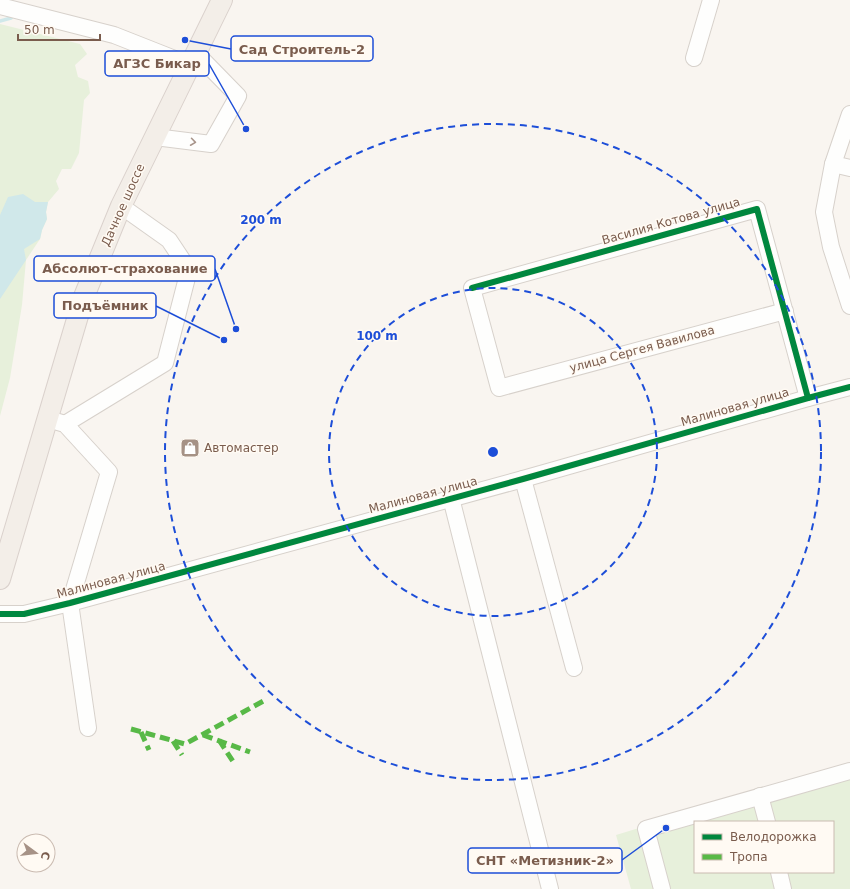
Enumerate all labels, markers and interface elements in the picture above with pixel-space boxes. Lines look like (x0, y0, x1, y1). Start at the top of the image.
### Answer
scale bar (18, 16, 100, 42)
text: 50 m (24, 23, 55, 37)
callout: Сад Строитель-2 (231, 36, 373, 61)
text: Сад Строитель-2 (239, 42, 365, 57)
callout: АГЗС Бикар (105, 51, 209, 76)
text: АГЗС Бикар (113, 56, 201, 71)
one-way arrow (190, 137, 196, 146)
street label: Дачное шоссе (98, 161, 148, 249)
street label: Василия Котова улица (600, 195, 742, 247)
text: 200 m (240, 213, 282, 227)
callout: Абсолют-страхование (34, 256, 215, 281)
text: Абсолют-страхование (42, 261, 208, 276)
callout: Подъёмник (54, 293, 156, 318)
text: Подъёмник (62, 298, 148, 313)
street label: улица Сергея Вавилова (568, 323, 716, 375)
text: 100 m (356, 329, 398, 343)
street label: Малиновая улица (679, 385, 791, 429)
shop icon: Автомастер (179, 437, 201, 459)
place label: Автомастер (204, 441, 279, 455)
centre of rings (486, 445, 500, 459)
street label: Малиновая улица (367, 474, 479, 516)
street label: Малиновая улица (55, 559, 167, 601)
legend (694, 821, 834, 873)
text: Велодорожка (730, 830, 817, 844)
north arrow (16, 833, 56, 873)
callout: СНТ «Метизник-2» (468, 848, 622, 873)
text: С (38, 850, 53, 861)
text: Тропа (729, 850, 768, 864)
text: СНТ «Метизник-2» (476, 853, 614, 868)

